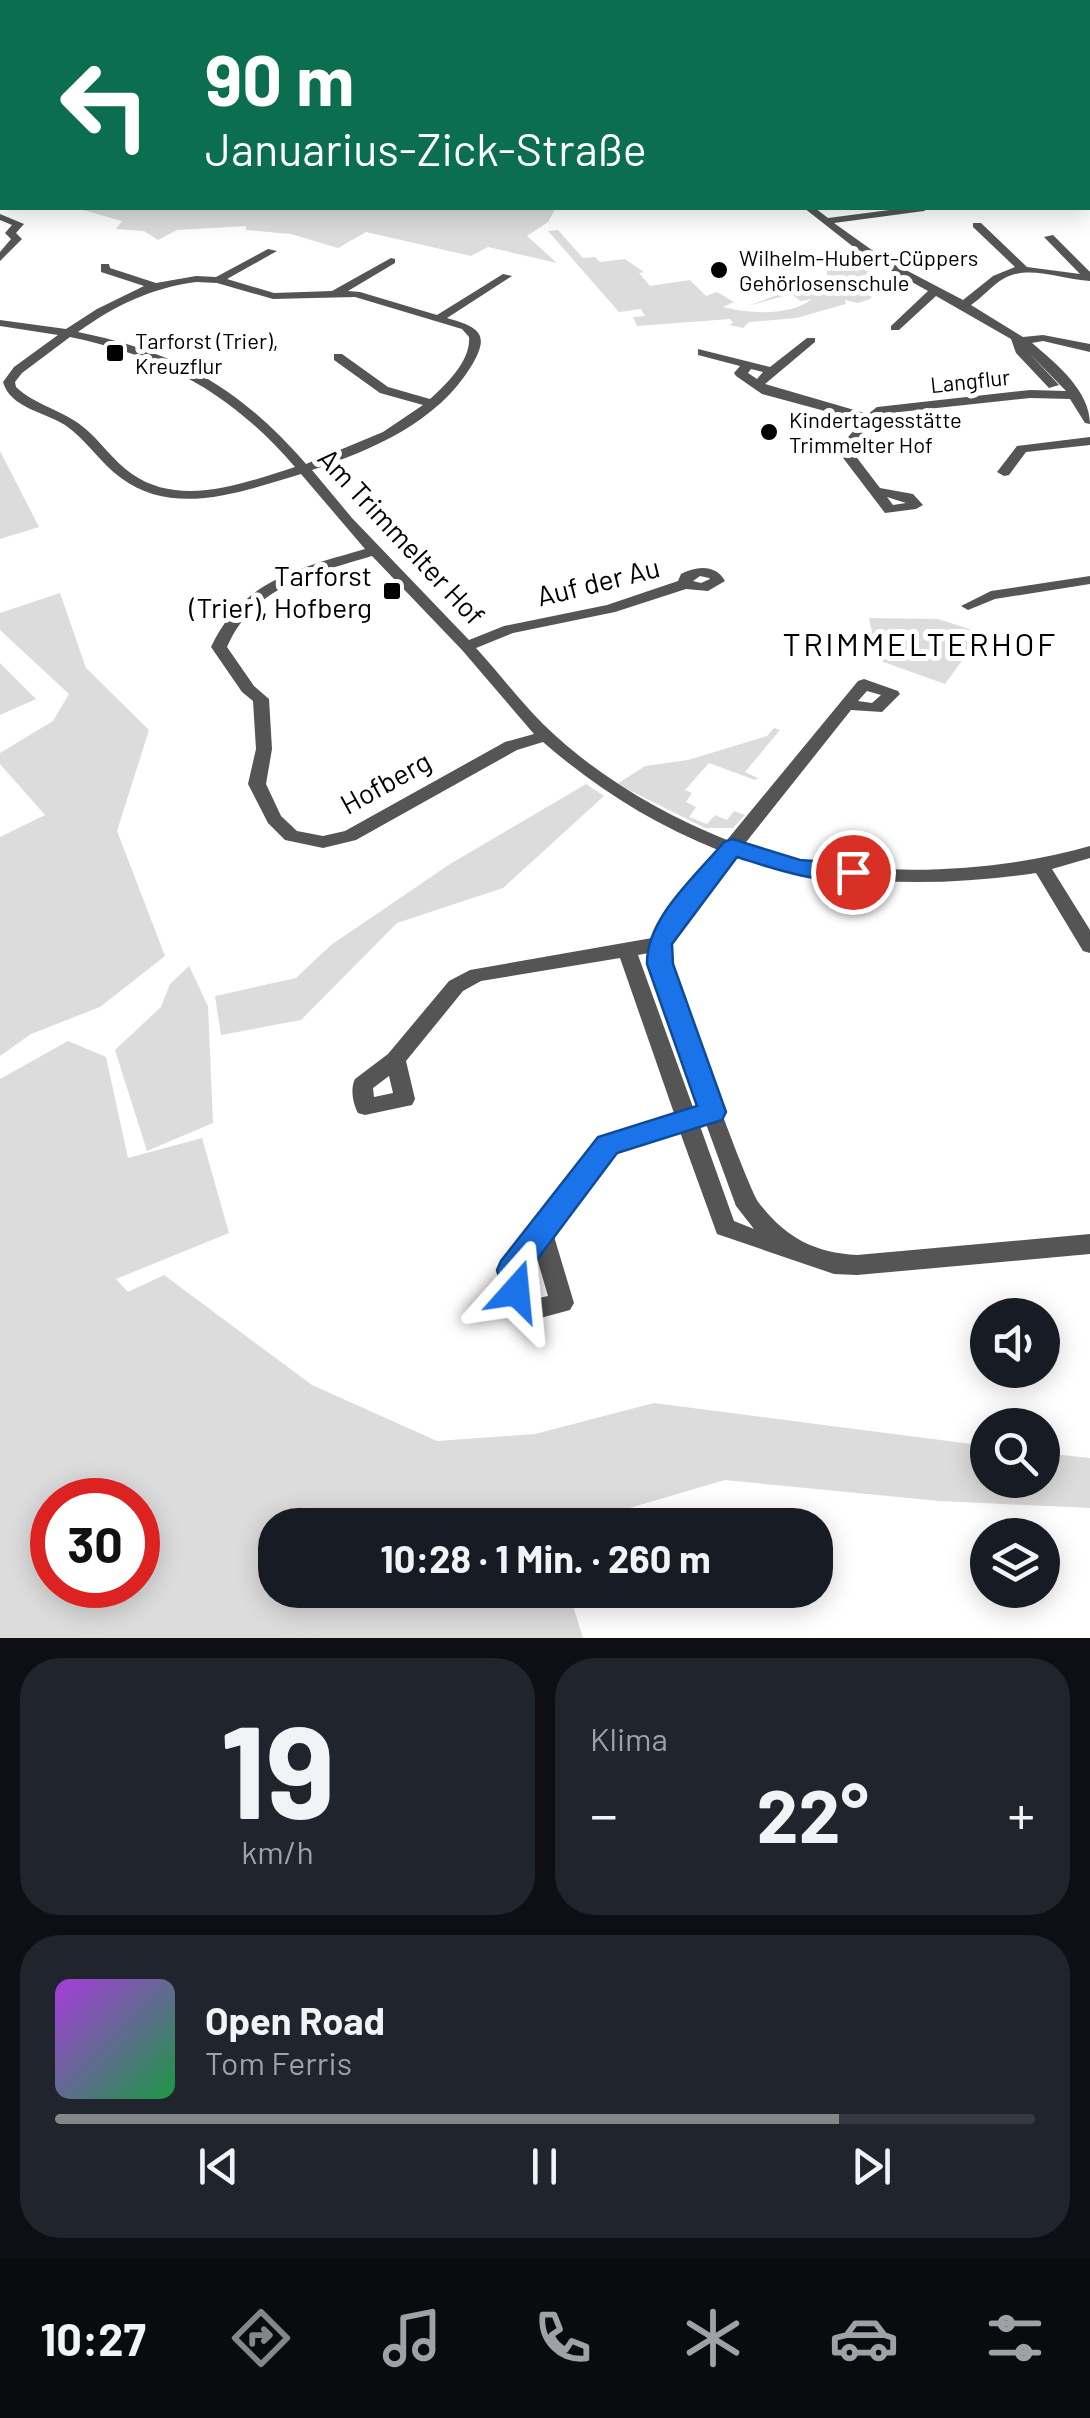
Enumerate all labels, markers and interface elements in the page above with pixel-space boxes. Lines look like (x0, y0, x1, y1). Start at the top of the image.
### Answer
text: 90 m (205, 36, 355, 120)
icon: left (40, 40, 170, 170)
text: Januarius-Zick-Straße (205, 121, 647, 175)
place label: Wilhelm-Hubert-Cüppers Gehörlosenschule (739, 244, 978, 295)
marker: Wilhelm-Hubert-Cüppers Gehörlosenschule (708, 259, 730, 281)
place label: Tarforst (Trier), Kreuzflur (135, 327, 278, 378)
marker: Tarforst (Trier), Kreuzflur (104, 342, 126, 364)
street label: Langflur (929, 363, 1011, 397)
place label: Kindertagesstätte Trimmelter Hof (789, 406, 962, 457)
marker: Kindertagesstätte Trimmelter Hof (758, 421, 780, 443)
street label: Am Trimmelter Hof (312, 441, 492, 631)
street label: Auf der Au (533, 549, 663, 613)
place label: Tarforst (Trier), Hofberg (188, 558, 372, 624)
marker: Tarforst (Trier), Hofberg (381, 580, 403, 602)
district label: TRIMMELTERHOF (782, 624, 1058, 662)
street label: Hofberg (334, 743, 436, 821)
pin (811, 830, 896, 915)
icon: arrive (826, 845, 881, 900)
position arrow (464, 1239, 568, 1343)
map controls (970, 1298, 1060, 1608)
button: sound (970, 1298, 1060, 1388)
button: search (970, 1408, 1060, 1498)
speed limit sign: 30 (30, 1478, 160, 1608)
button: layers (970, 1518, 1060, 1608)
text: 10:28 · 1 Min. · 260 m (380, 1535, 711, 1581)
text: 19 (220, 1689, 335, 1845)
text: Klima (590, 1719, 668, 1757)
text: 22° (756, 1768, 869, 1858)
text: − (590, 1780, 618, 1846)
text: + (1007, 1780, 1035, 1846)
text: km/h (241, 1832, 314, 1870)
text: Open Road (205, 1997, 385, 2043)
text: Tom Ferris (205, 2043, 352, 2081)
icon: previous (191, 2139, 246, 2194)
icon: pause (517, 2139, 572, 2194)
icon: next (844, 2139, 899, 2194)
icon: directions (226, 2303, 296, 2373)
icon: music (377, 2303, 447, 2373)
icon: phone (528, 2303, 598, 2373)
icon: climate (678, 2303, 748, 2373)
icon: car (829, 2303, 899, 2373)
icon: filters (980, 2303, 1050, 2373)
text: 10:27 (40, 2311, 146, 2365)

